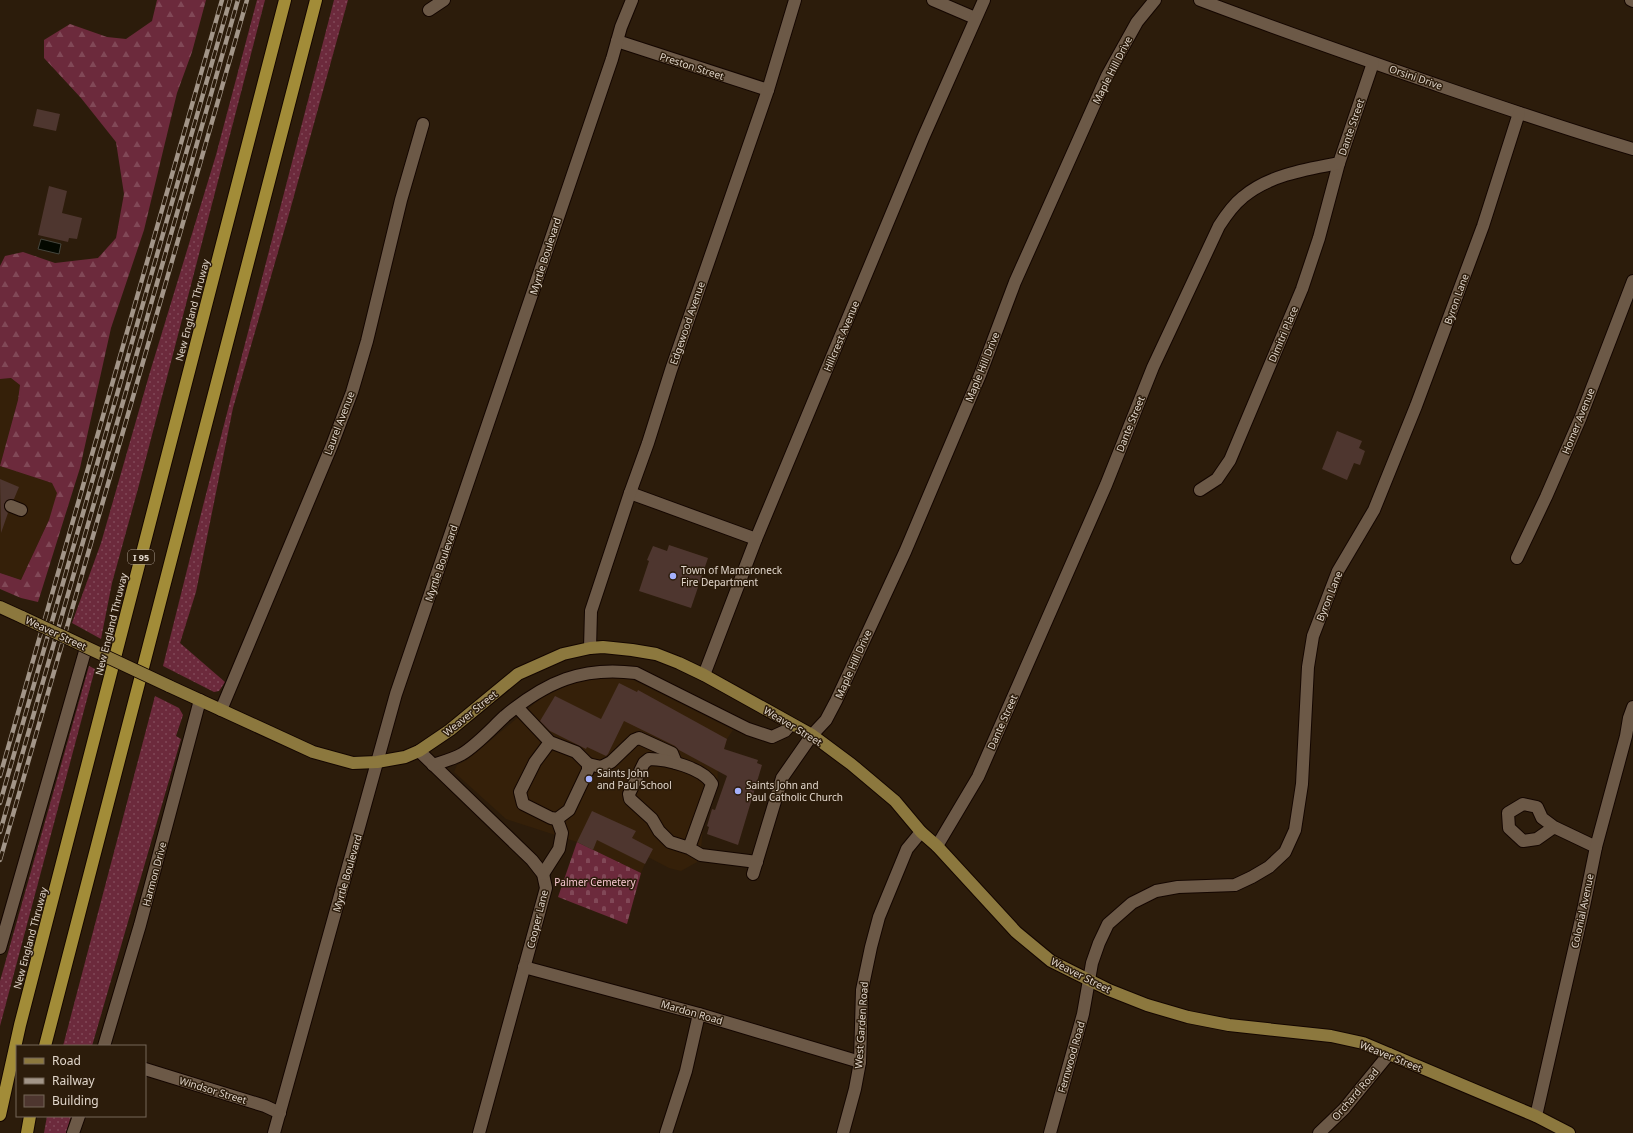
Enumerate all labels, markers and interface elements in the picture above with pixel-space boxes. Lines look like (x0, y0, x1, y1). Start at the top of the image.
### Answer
street label: Maple Hill Drive (1089, 33, 1135, 106)
street label: Preston Street (658, 49, 726, 83)
street label: Orsini Drive (1388, 61, 1445, 93)
street label: Dante Street (1335, 97, 1367, 157)
street label: Myrtle Boulevard (526, 216, 564, 296)
street label: New England Thruway (172, 257, 213, 363)
street label: Byron Lane (1440, 271, 1472, 326)
street label: Edgewood Avenue (666, 279, 708, 366)
street label: Hillcrest Avenue (820, 298, 862, 374)
street label: Dimitri Place (1265, 304, 1301, 364)
street label: Maple Hill Drive (962, 330, 1003, 404)
street label: Homer Avenue (1558, 385, 1598, 456)
street label: Laurel Avenue (320, 389, 358, 457)
street label: Dante Street (1112, 394, 1148, 454)
street label: Myrtle Boulevard (421, 523, 461, 603)
road number: I 95 (128, 550, 154, 564)
place label: Town of Mamaroneck Fire Department (681, 563, 783, 589)
street label: Byron Lane (1313, 568, 1346, 623)
street label: New England Thruway (91, 570, 131, 677)
marker: Town of Mamaroneck Fire Department (668, 571, 678, 581)
street label: Weaver Street (23, 613, 89, 653)
street label: Maple Hill Drive (832, 627, 875, 701)
street label: Weaver Street (440, 687, 500, 739)
street label: Dante Street (984, 692, 1021, 752)
street label: Weaver Street (761, 703, 825, 749)
place label: Saints John and Paul School (597, 766, 672, 792)
marker: Saints John and Paul School (584, 774, 594, 784)
place label: Saints John and Paul Catholic Church (746, 778, 843, 804)
marker: Saints John and Paul Catholic Church (733, 786, 743, 796)
street label: Myrtle Boulevard (329, 832, 365, 914)
street label: Harmon Drive (139, 840, 169, 908)
street label: Colonial Avenue (1567, 872, 1597, 949)
park label: Palmer Cemetery (554, 875, 637, 889)
street label: New England Thruway (10, 885, 51, 991)
street label: Cooper Lane (523, 888, 551, 950)
street label: Weaver Street (1049, 954, 1114, 996)
street label: West Garden Road (851, 981, 871, 1069)
street label: Mardon Road (659, 997, 725, 1027)
street label: Fernwood Road (1054, 1020, 1088, 1094)
street label: Weaver Street (1358, 1037, 1424, 1075)
legend (16, 1045, 146, 1117)
text: Road (52, 1052, 81, 1069)
street label: Orchard Road (1328, 1065, 1382, 1123)
text: Railway (52, 1072, 96, 1089)
street label: Windsor Street (178, 1073, 249, 1107)
text: Building (52, 1092, 99, 1109)

